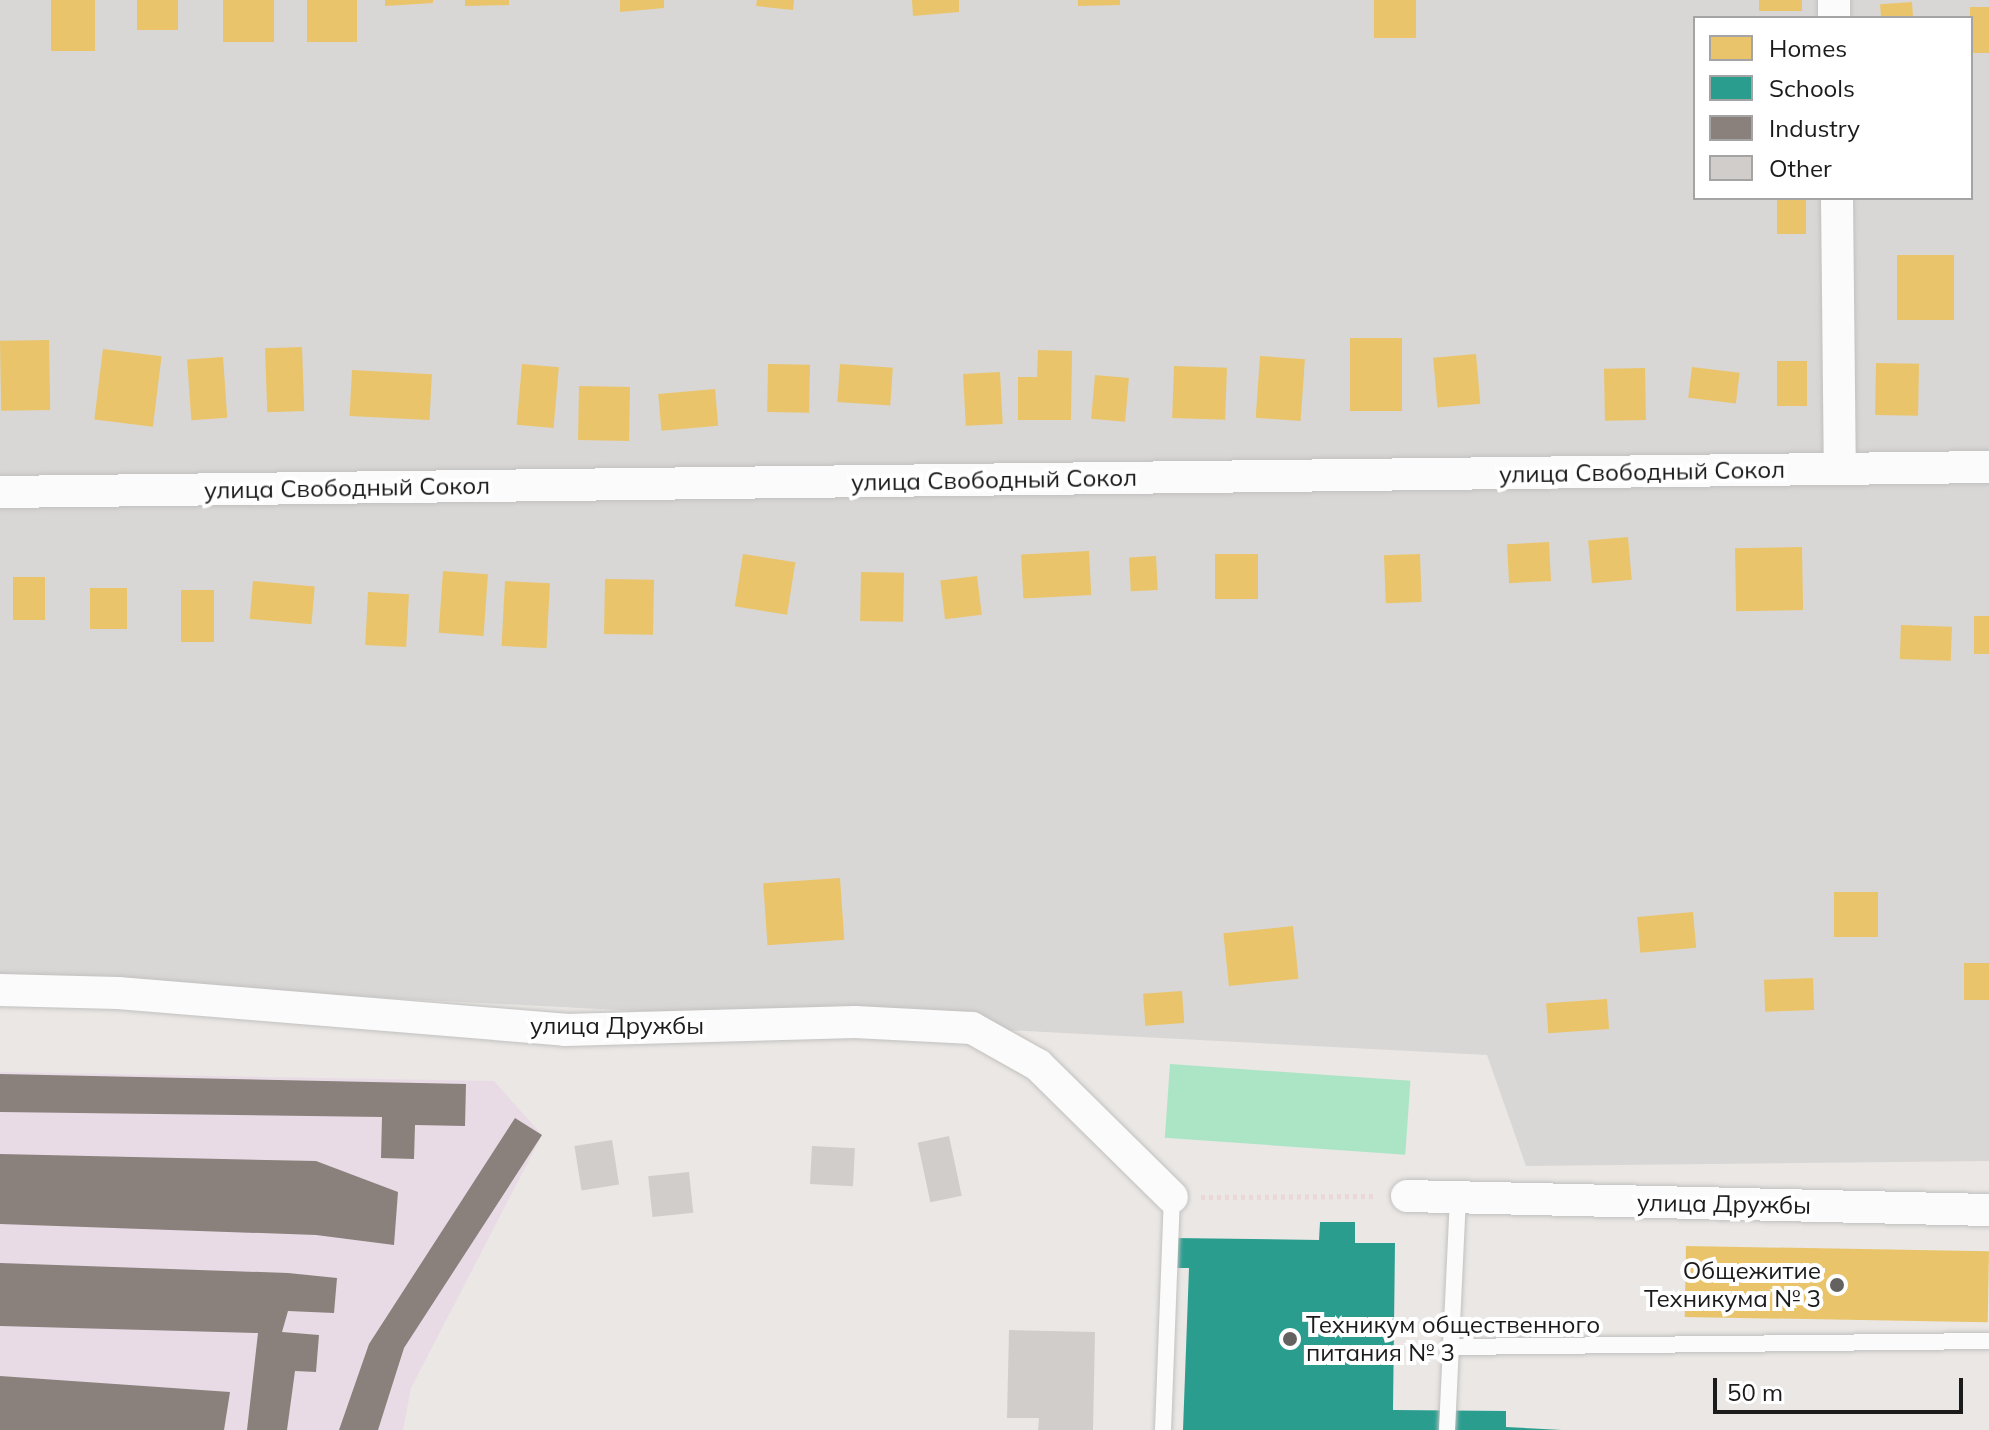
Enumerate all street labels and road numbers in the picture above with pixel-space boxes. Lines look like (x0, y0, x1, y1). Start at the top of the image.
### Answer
street label: улица Свободный Сокол (1499, 455, 1785, 489)
street label: улица Свободный Сокол (851, 463, 1137, 497)
street label: улица Свободный Сокол (204, 471, 490, 505)
street label: улица Дружбы (530, 1012, 704, 1040)
street label: улица Дружбы (1637, 1188, 1811, 1220)

